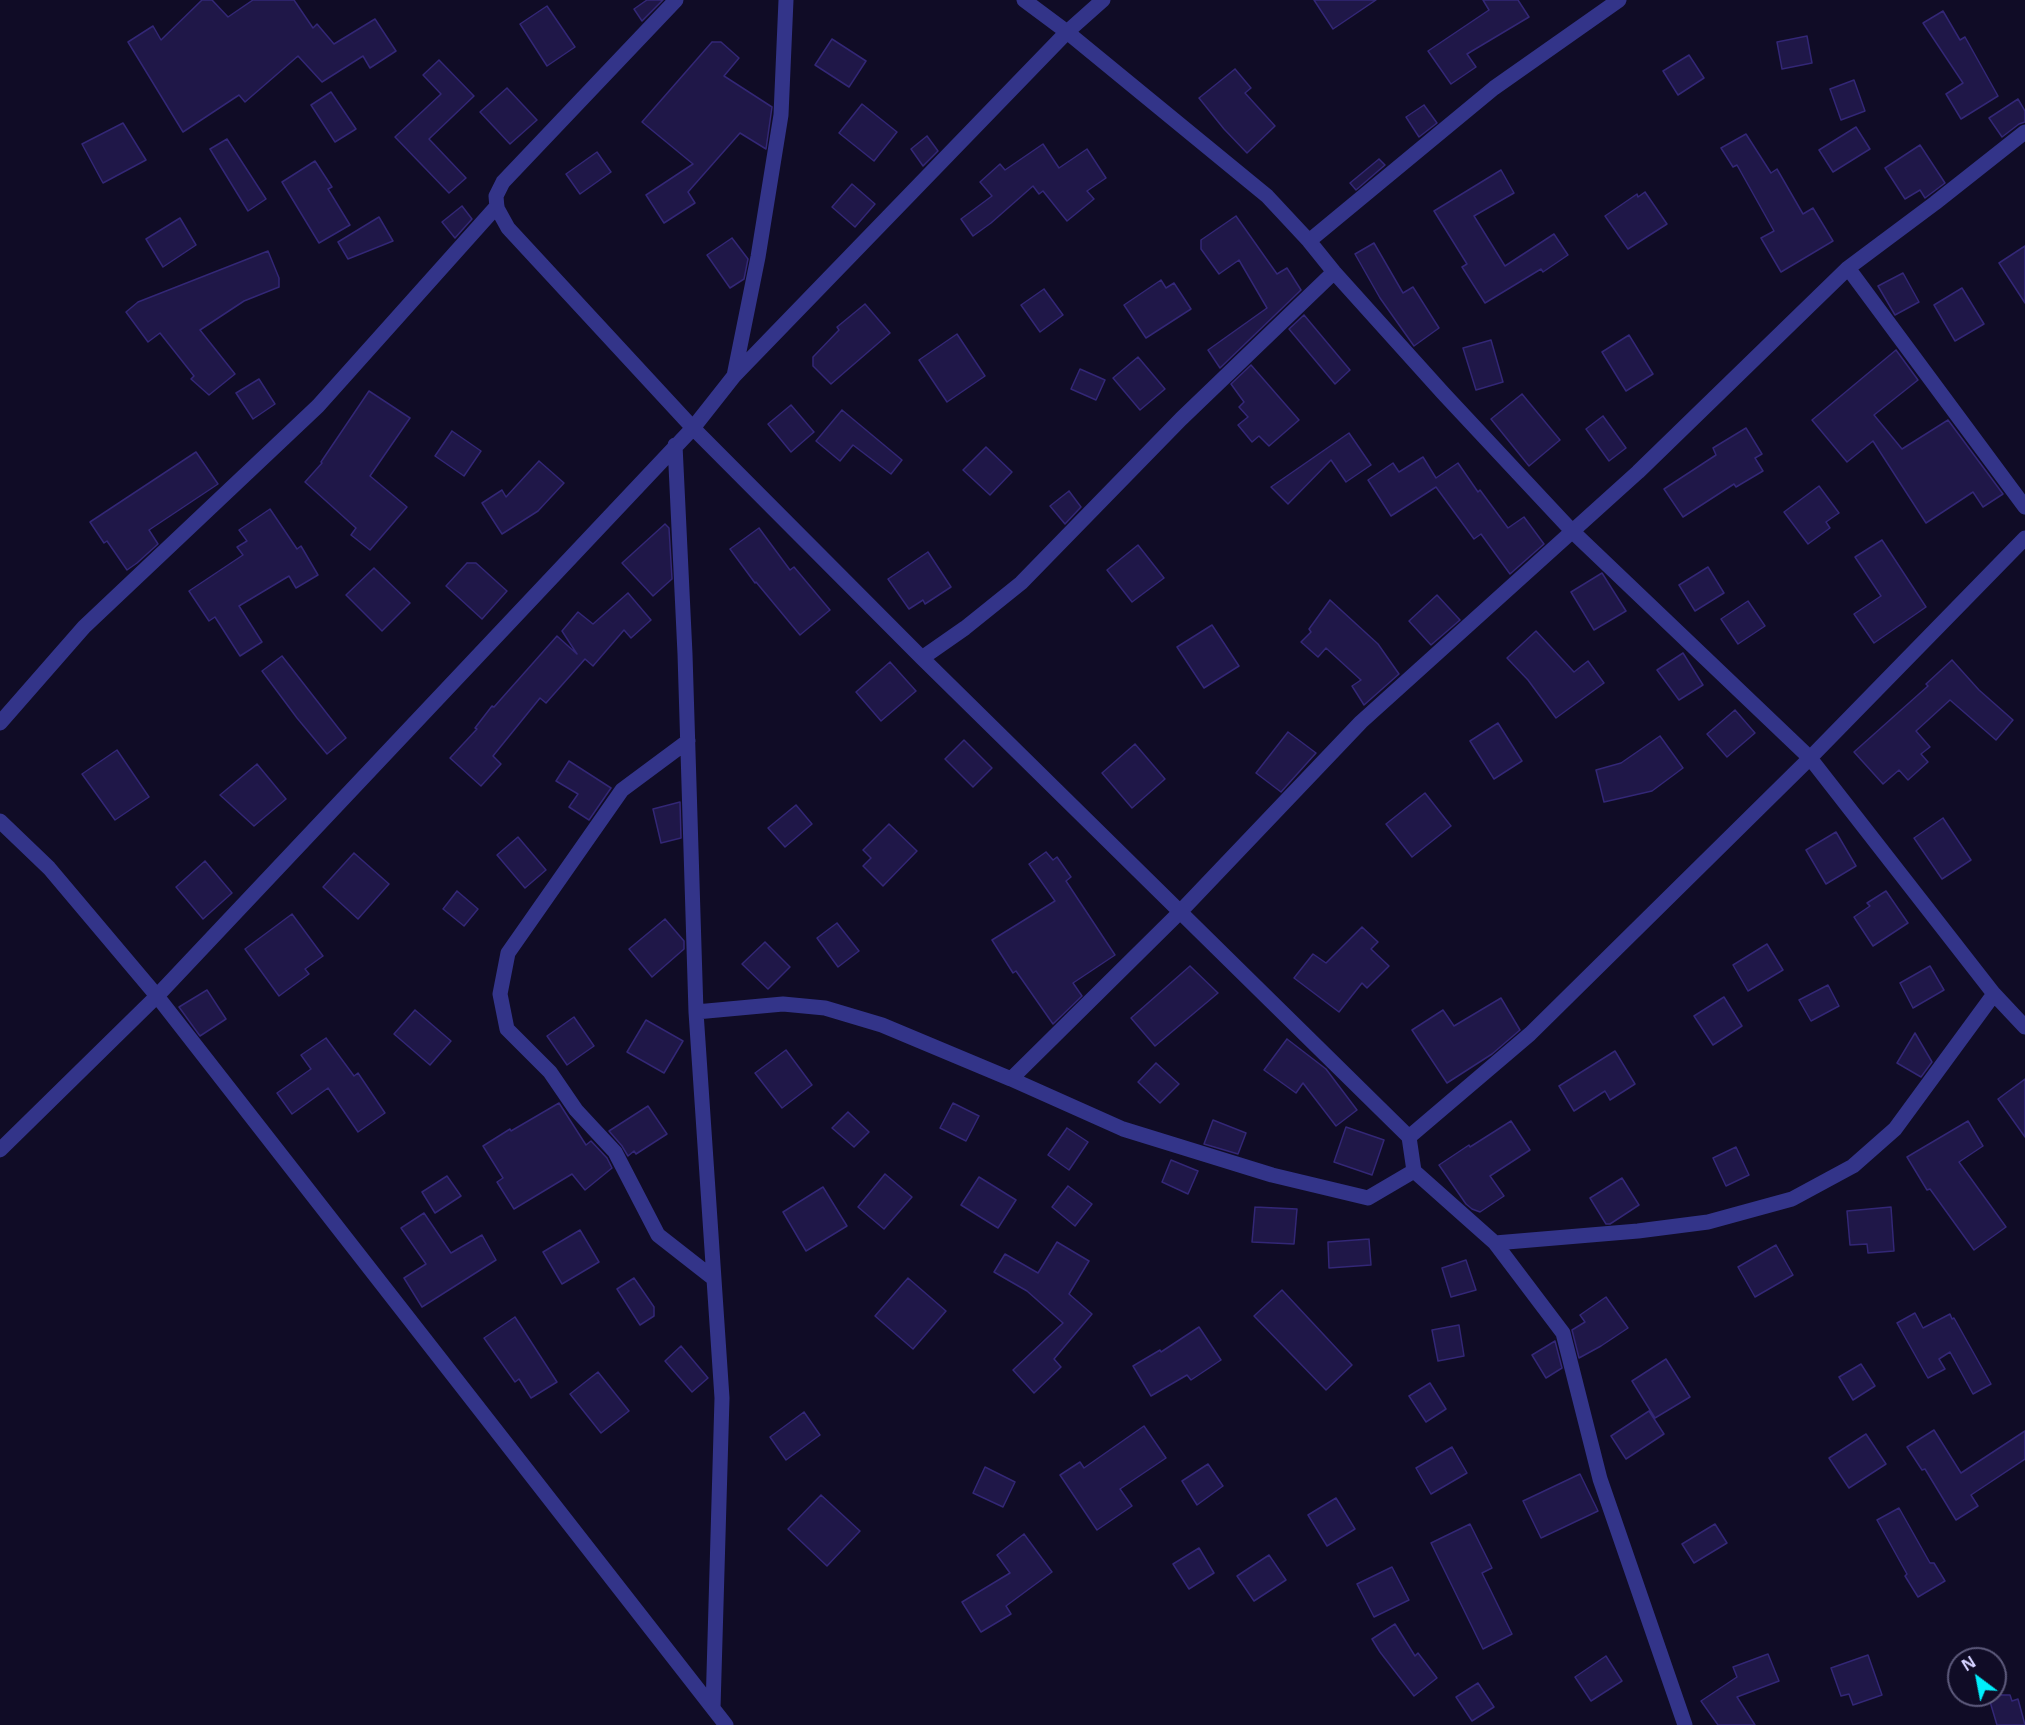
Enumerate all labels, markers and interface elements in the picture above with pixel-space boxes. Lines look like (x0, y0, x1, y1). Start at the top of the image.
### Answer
north arrow (1947, 1647, 2007, 1707)
text: N (1957, 1651, 1980, 1676)

